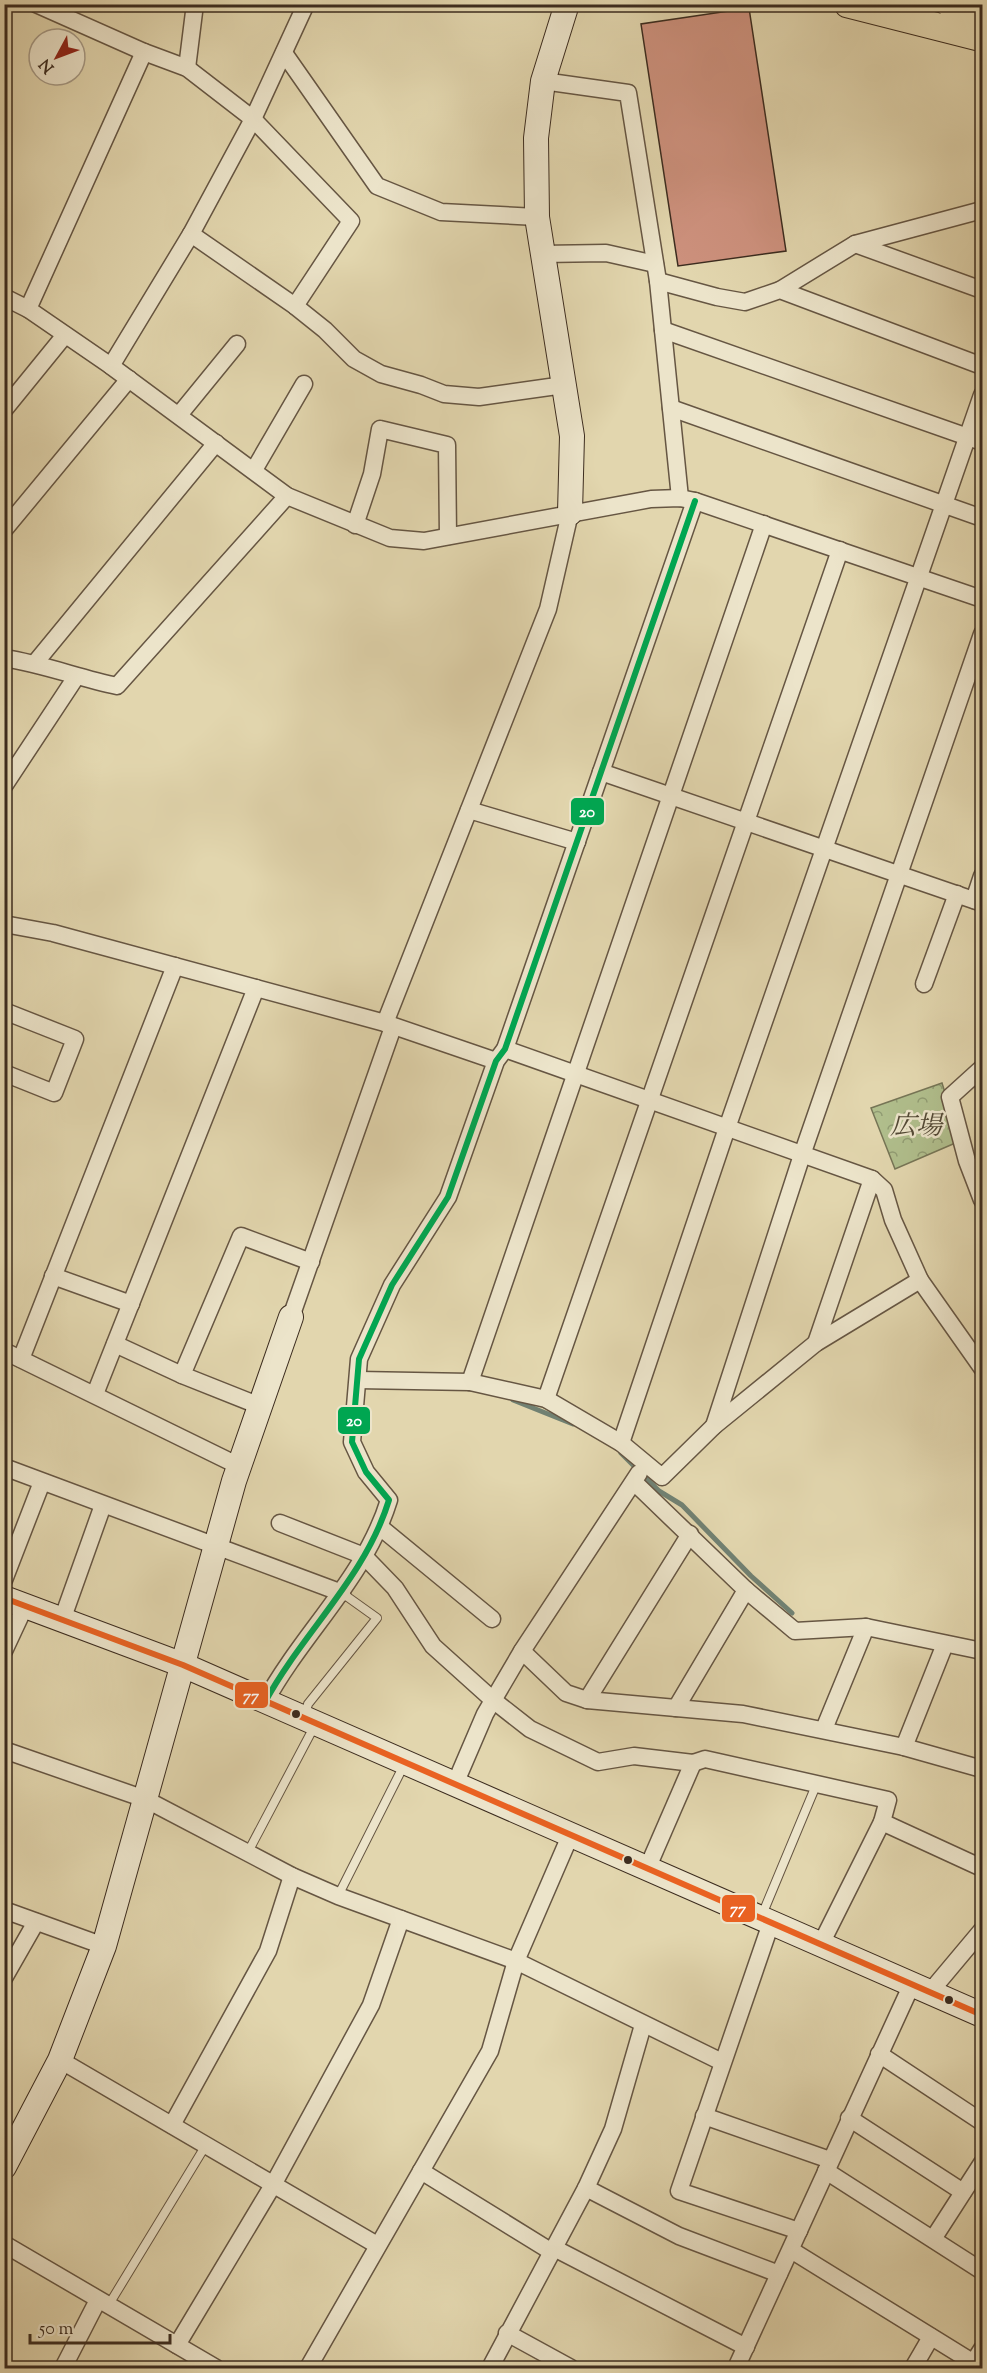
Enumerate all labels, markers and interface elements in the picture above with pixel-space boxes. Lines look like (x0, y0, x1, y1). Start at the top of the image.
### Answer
north arrow (27, 27, 87, 87)
text: N (35, 53, 60, 78)
line badge: 20 (570, 797, 605, 826)
text: 20 (579, 802, 596, 825)
park label: 広場 (890, 1109, 944, 1146)
line badge: 20 (337, 1406, 371, 1435)
text: 20 (346, 1411, 363, 1434)
line badge: 77 (234, 1681, 269, 1709)
text: 77 (243, 1686, 260, 1709)
unlabelled marker (290, 1708, 302, 1720)
unlabelled marker (622, 1854, 634, 1866)
line badge: 77 (721, 1894, 756, 1923)
text: 77 (730, 1899, 747, 1922)
unlabelled marker (943, 1994, 955, 2006)
scale bar (30, 2307, 170, 2345)
text: 50 m (38, 2317, 74, 2343)

